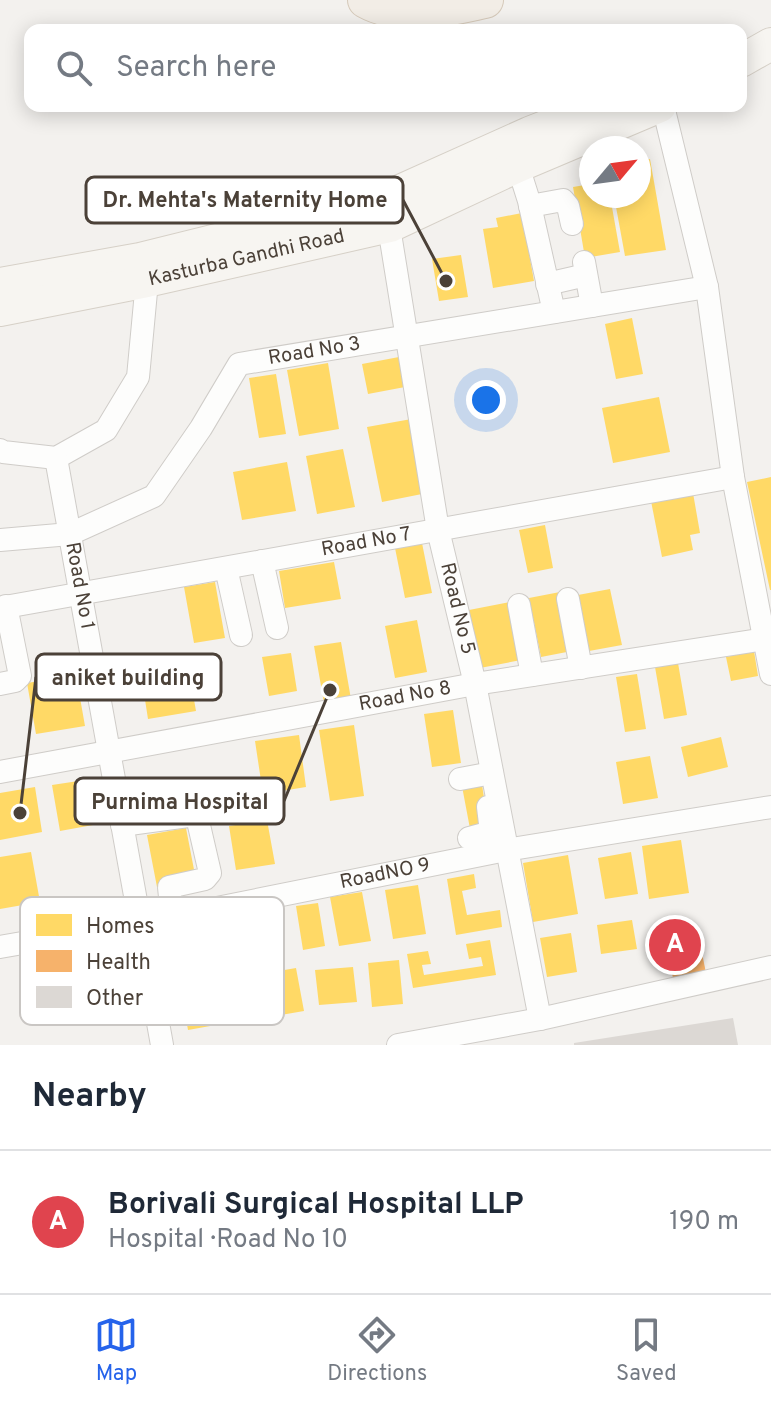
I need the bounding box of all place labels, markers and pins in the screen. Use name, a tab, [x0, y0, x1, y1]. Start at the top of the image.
callout: Dr. Mehta's Maternity Home	[86, 177, 403, 223]
callout: aniket building	[36, 654, 221, 700]
callout: Purnima Hospital	[75, 778, 284, 824]
pin: A	[649, 915, 701, 975]

